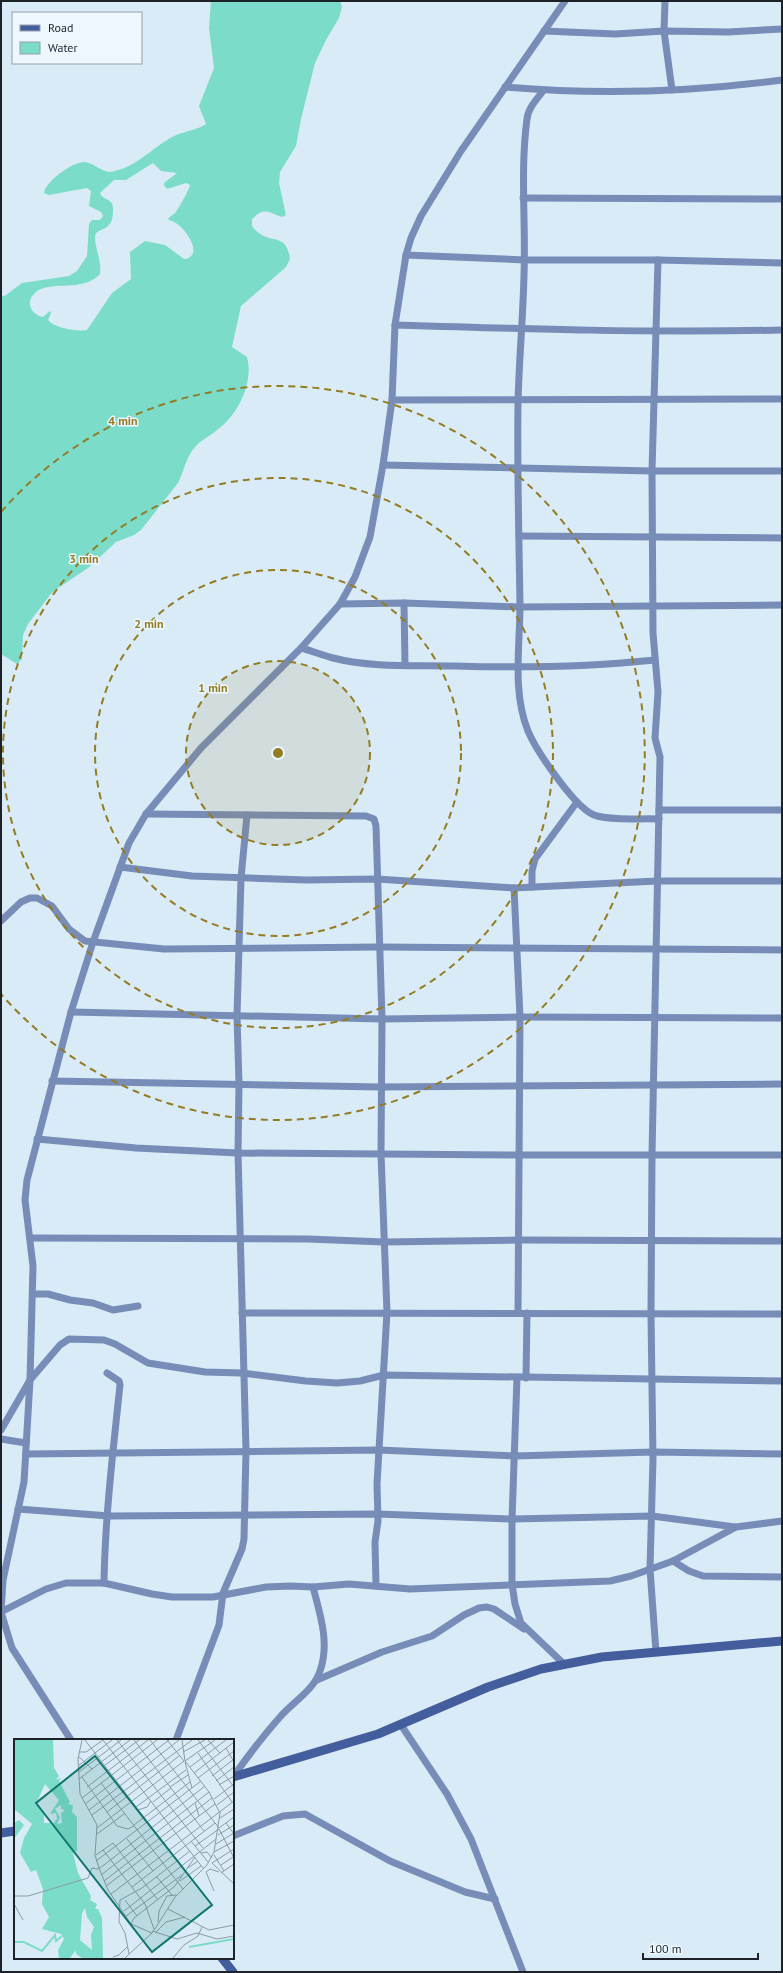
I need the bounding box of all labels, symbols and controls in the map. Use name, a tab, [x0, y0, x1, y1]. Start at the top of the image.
legend	[12, 12, 142, 64]
text: Road	[48, 20, 73, 35]
text: Water	[48, 40, 78, 55]
text: 4 min	[108, 413, 138, 428]
text: 3 min	[69, 551, 99, 566]
text: 2 min	[134, 616, 164, 631]
text: 1 min	[198, 680, 228, 695]
centre of rings	[271, 746, 285, 760]
inset map	[14, 1739, 234, 1959]
scale bar	[643, 1935, 758, 1961]
text: 100 m	[649, 1941, 682, 1956]

